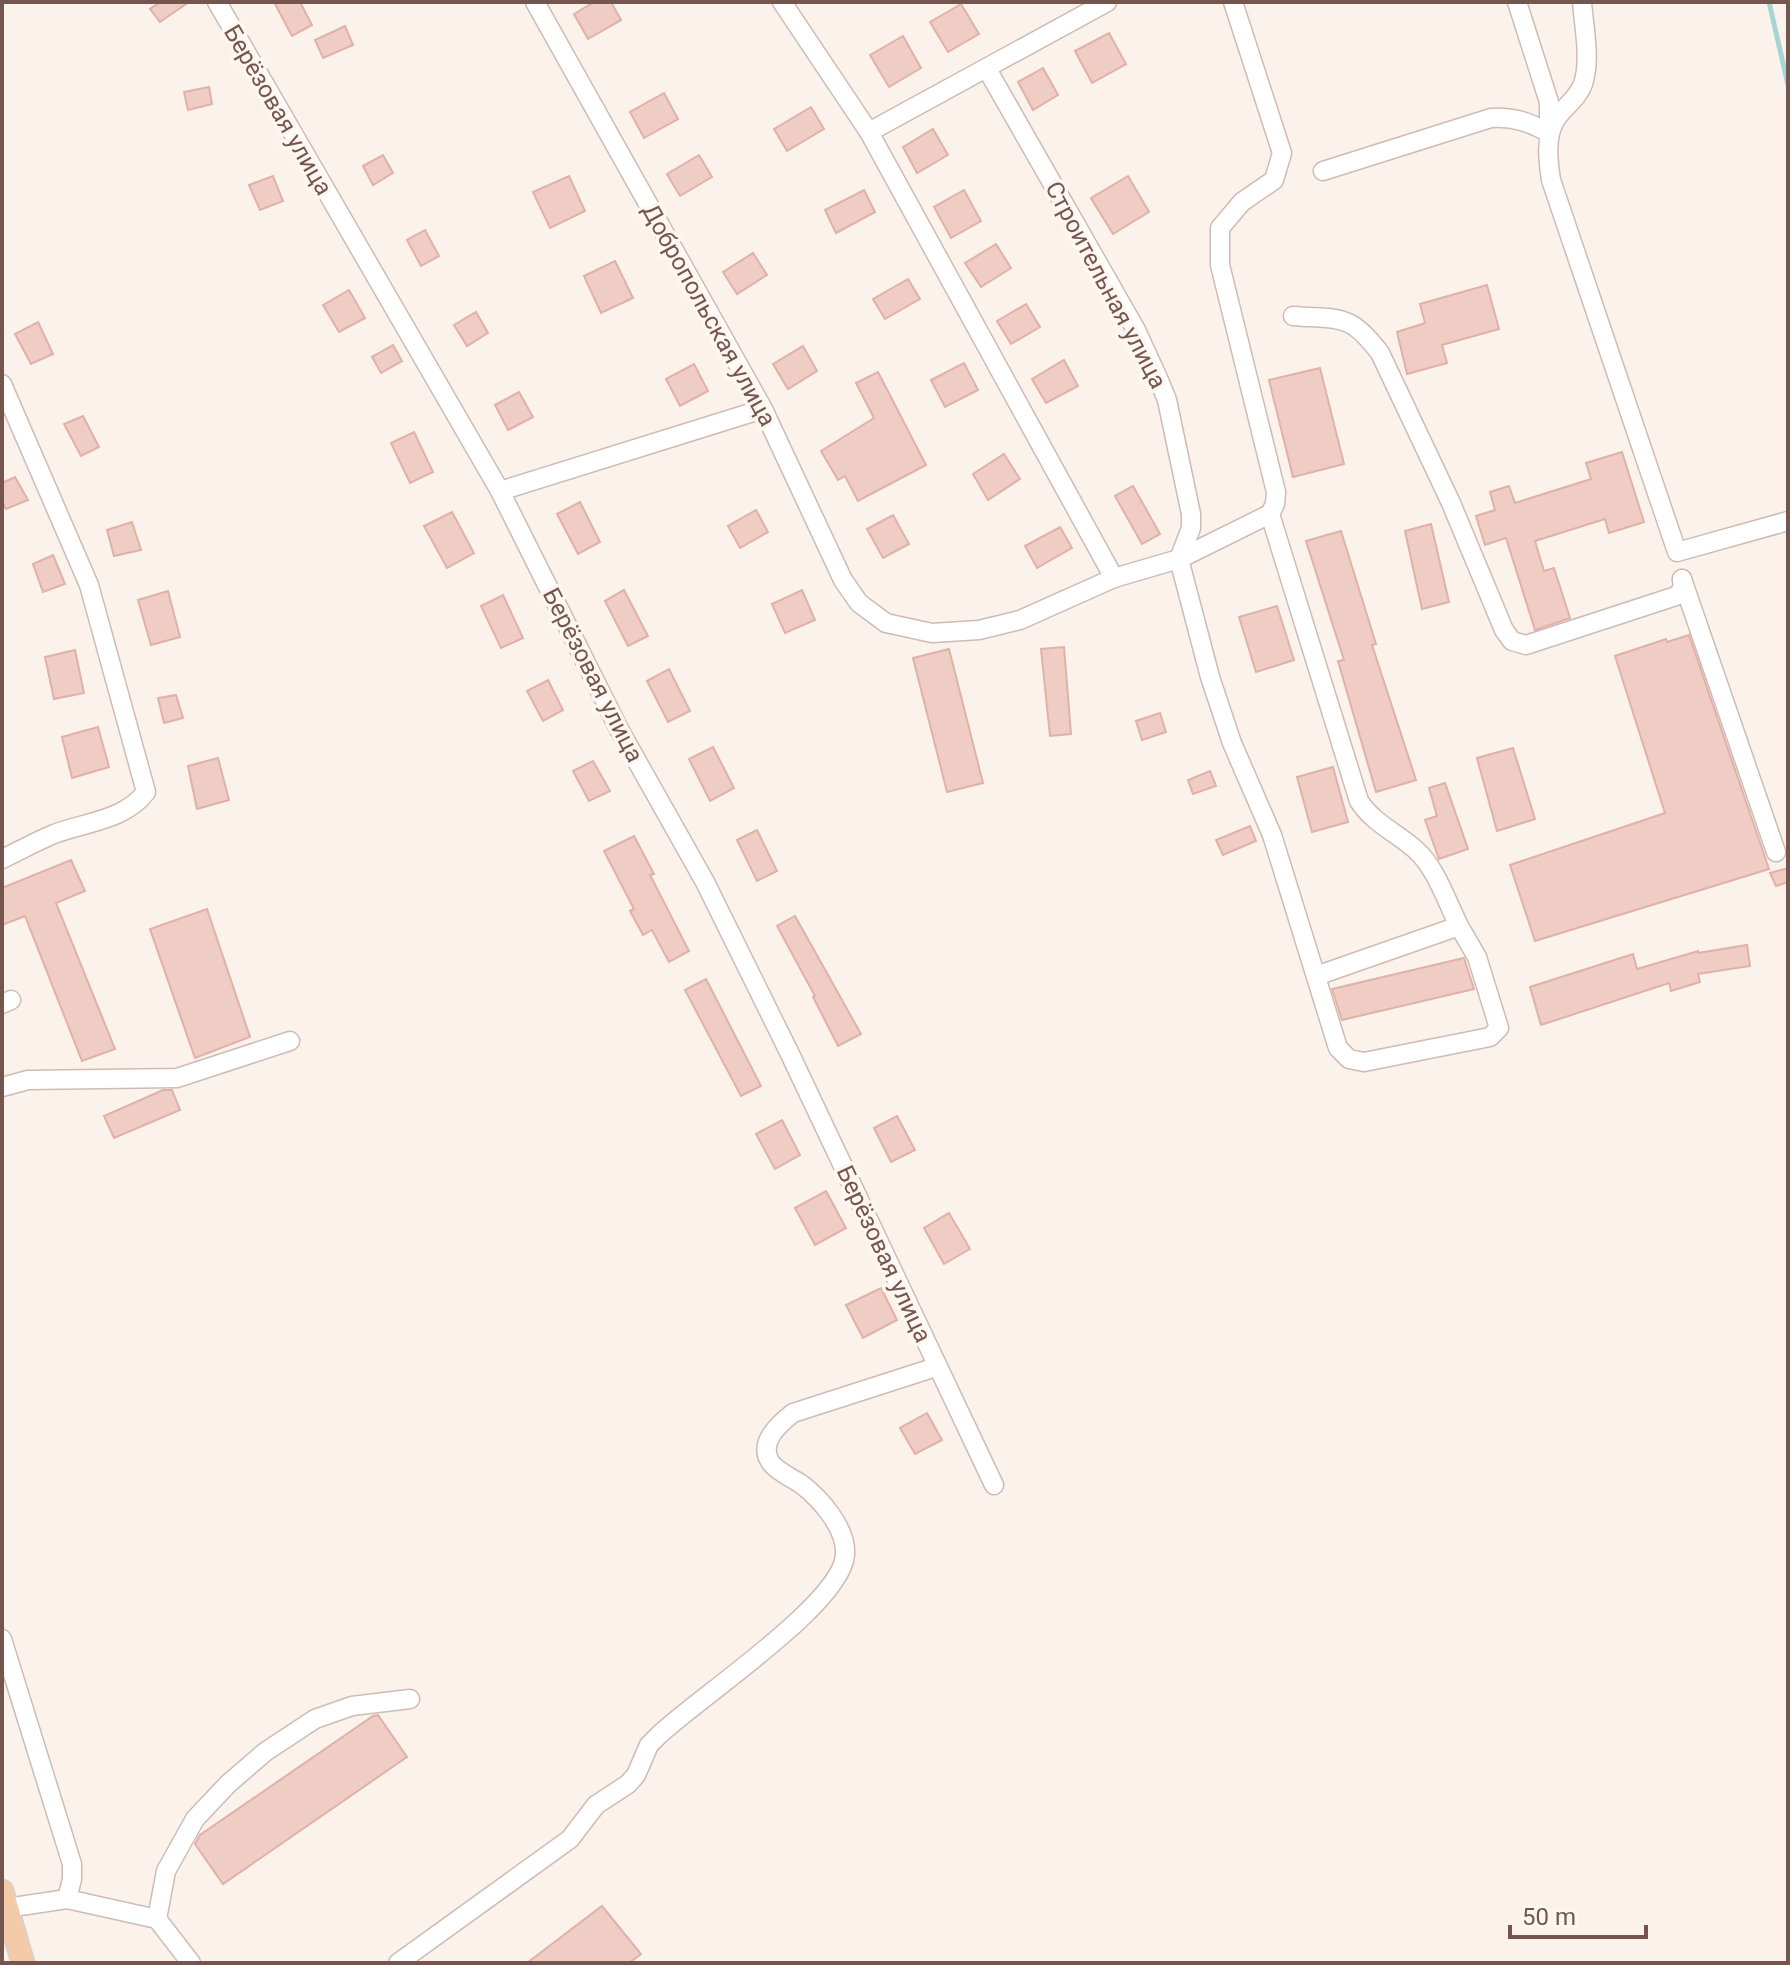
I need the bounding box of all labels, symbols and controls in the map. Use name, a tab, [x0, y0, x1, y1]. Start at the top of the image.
street label: Берёзовая улица	[218, 20, 338, 200]
street label: Строительная улица	[1040, 177, 1172, 393]
street label: Добропольская улица	[636, 199, 782, 431]
street label: Берёзовая улица	[537, 583, 649, 767]
street label: Берёзовая улица	[831, 1161, 937, 1347]
scale bar	[1510, 1889, 1646, 1939]
text: 50 m	[1522, 1903, 1576, 1931]

